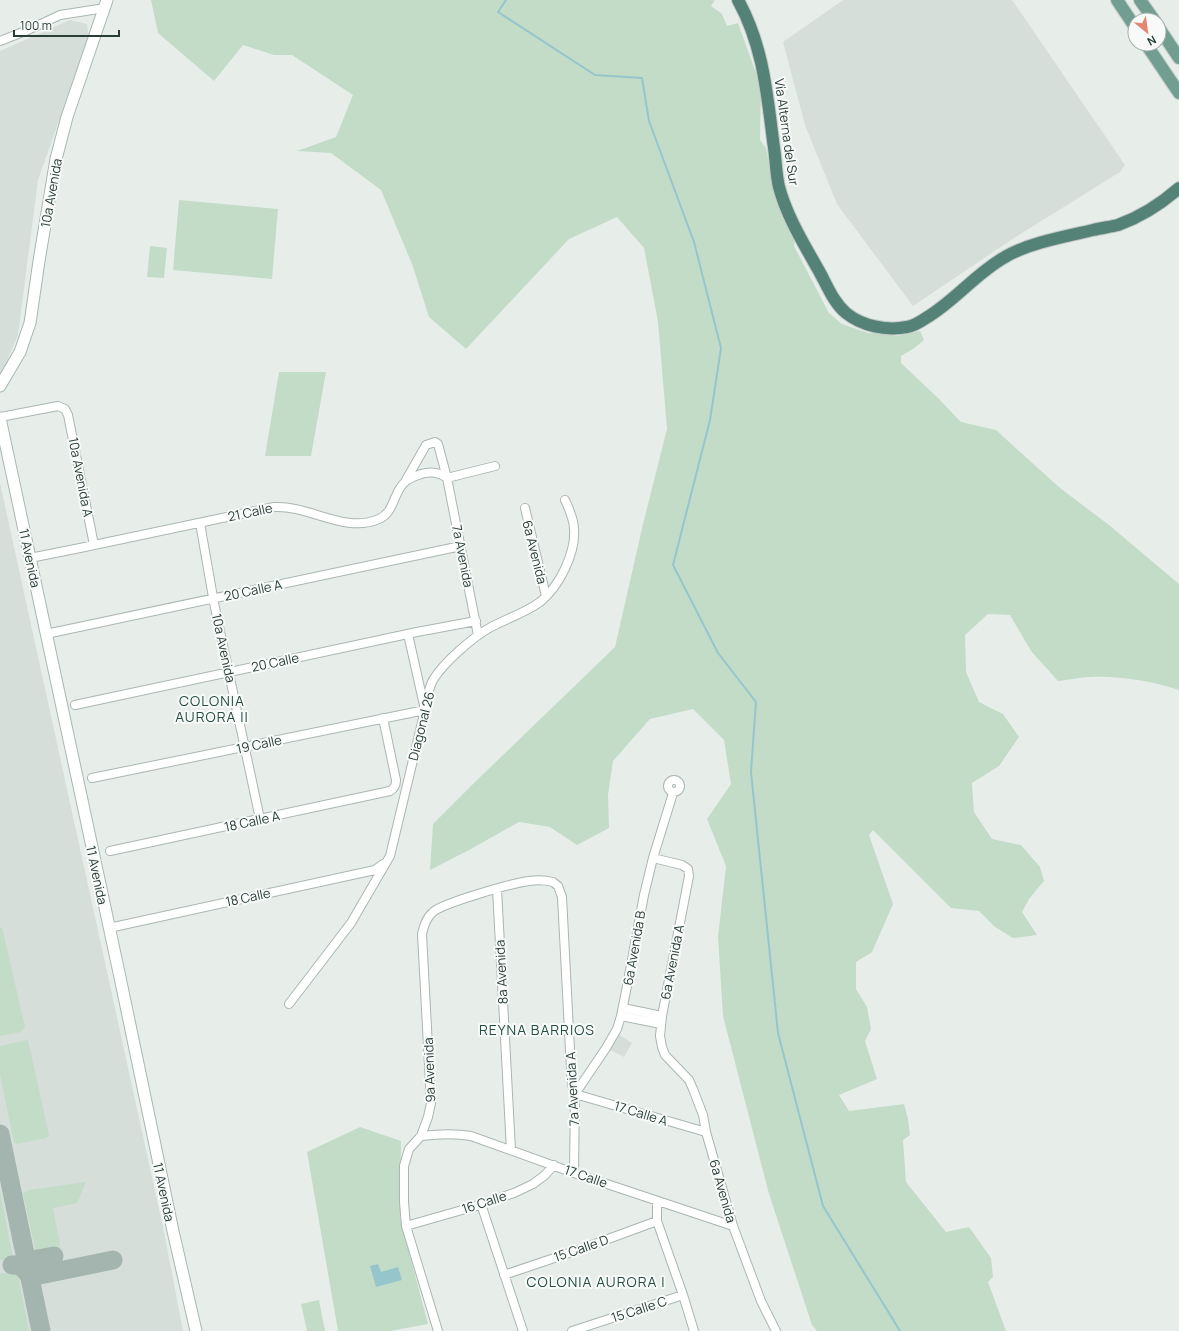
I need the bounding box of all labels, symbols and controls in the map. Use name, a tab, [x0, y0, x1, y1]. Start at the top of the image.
scale bar	[14, 12, 119, 38]
north arrow	[1127, 12, 1167, 52]
text: 100 m	[20, 17, 52, 34]
text: N	[1145, 33, 1159, 50]
street label: Vía Alterna del Sur	[771, 77, 803, 187]
street label: 10a Avenida	[36, 157, 66, 229]
street label: 10a Avenida A	[64, 436, 98, 518]
street label: 21 Calle	[226, 498, 274, 526]
street label: 6a Avenida	[518, 518, 552, 586]
street label: 7a Avenida	[448, 523, 478, 589]
street label: 11 Avenida	[15, 527, 45, 589]
street label: 20 Calle A	[222, 575, 284, 605]
street label: 10a Avenida	[208, 612, 240, 684]
street label: 20 Calle	[250, 648, 301, 676]
street label: Diagonal 26	[404, 690, 438, 762]
district label: COLONIA AURORA II	[175, 691, 249, 726]
street label: 19 Calle	[235, 730, 284, 758]
street label: 18 Calle A	[223, 806, 281, 836]
street label: 11 Avenida	[82, 844, 112, 906]
street label: 18 Calle	[224, 883, 272, 911]
street label: 6a Avenida B	[619, 909, 649, 987]
street label: 6a Avenida A	[656, 923, 688, 1001]
street label: 8a Avenida	[490, 939, 512, 1005]
district label: REYNA BARRIOS	[479, 1020, 595, 1039]
street label: 9a Avenida	[419, 1037, 439, 1103]
street label: 7a Avenida A	[561, 1051, 583, 1127]
street label: 17 Calle A	[612, 1096, 670, 1130]
street label: 6a Avenida	[705, 1157, 741, 1225]
street label: 17 Calle	[562, 1160, 610, 1192]
street label: 11 Avenida	[149, 1161, 179, 1223]
street label: 16 Calle	[459, 1186, 509, 1218]
street label: 15 Calle D	[551, 1230, 611, 1266]
district label: COLONIA AURORA I	[527, 1272, 665, 1291]
street label: 15 Calle C	[609, 1292, 669, 1326]

